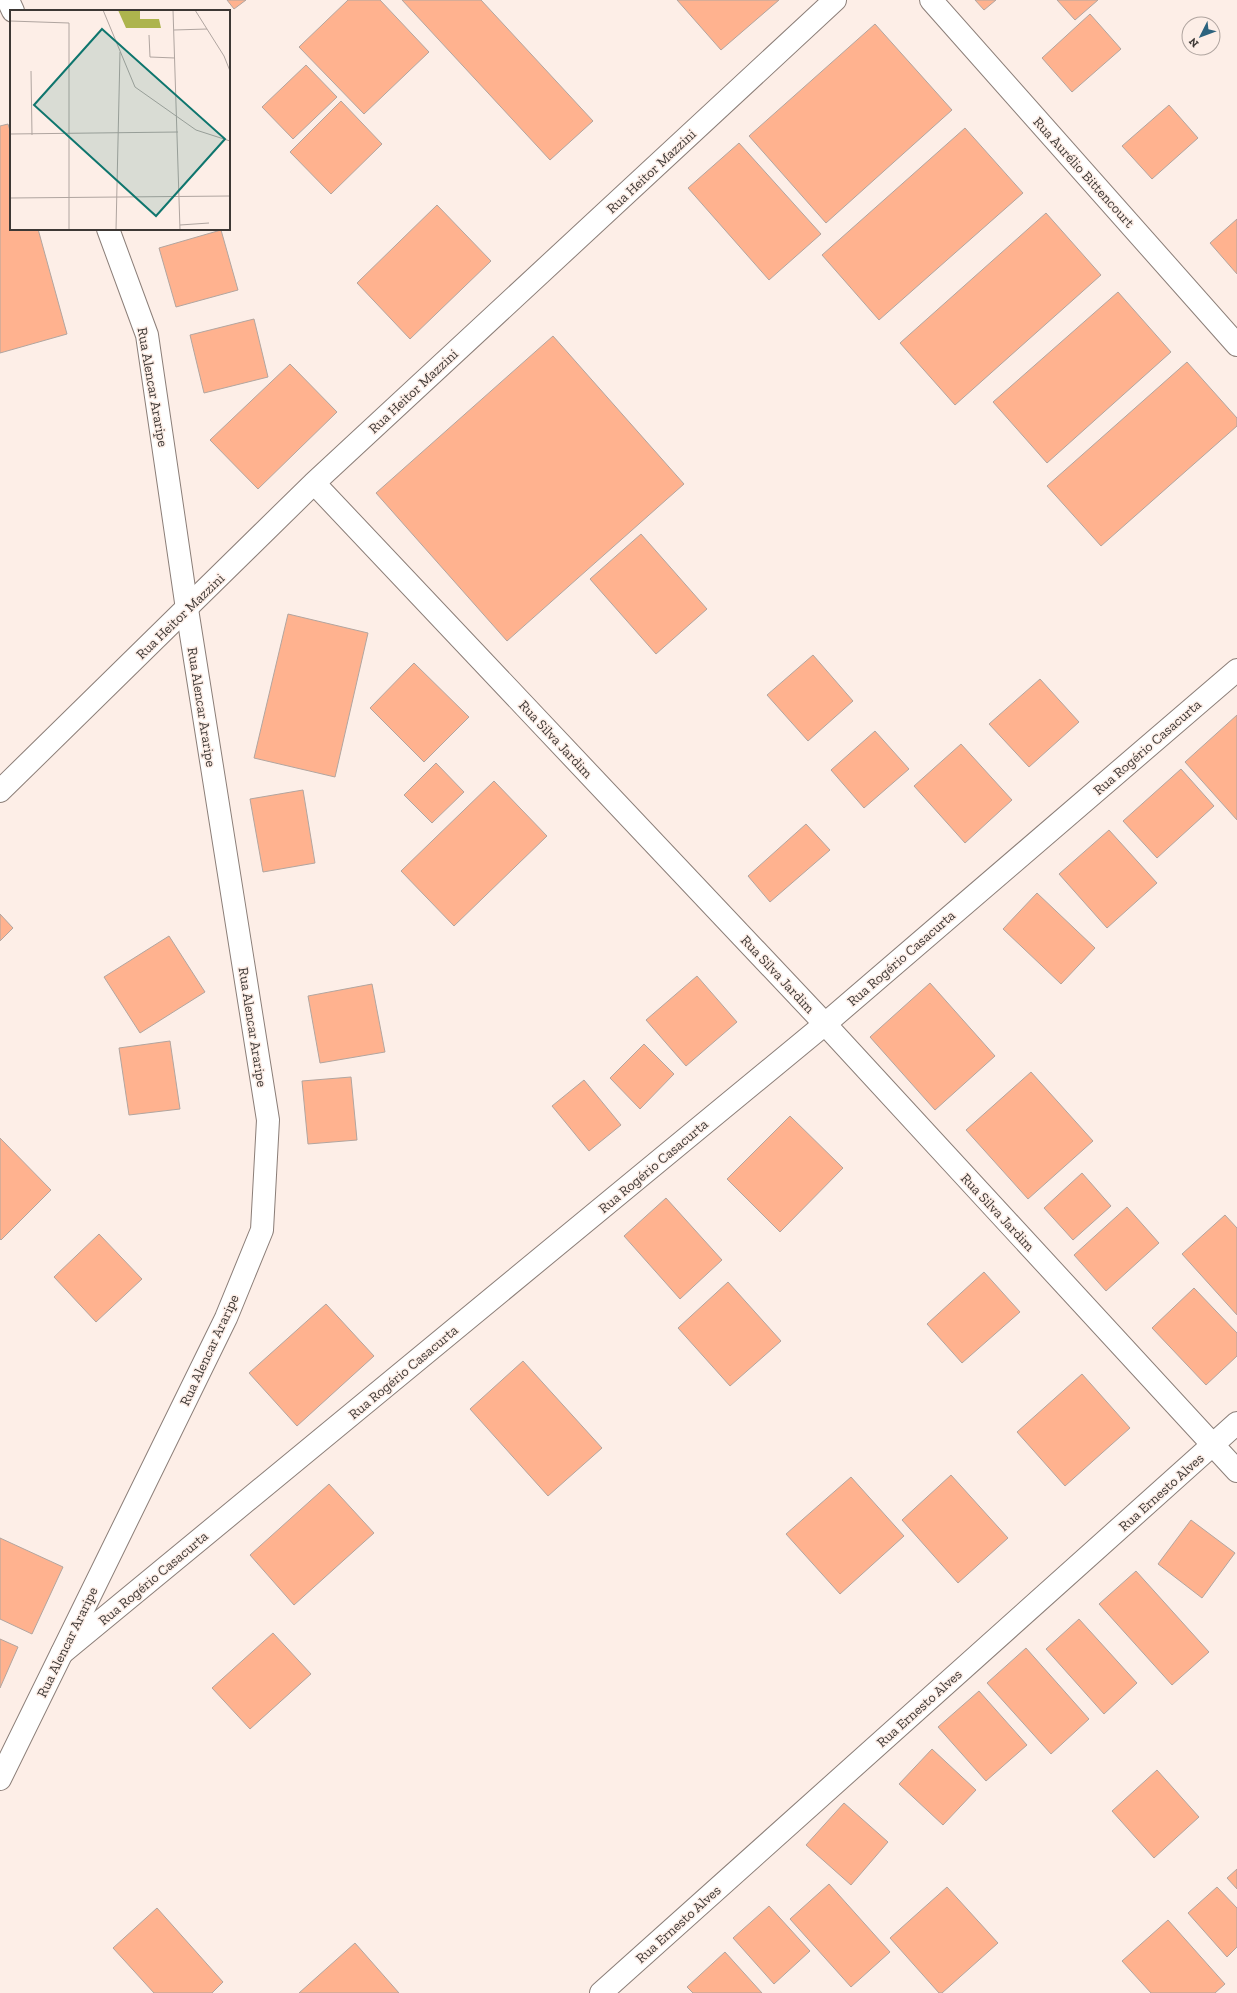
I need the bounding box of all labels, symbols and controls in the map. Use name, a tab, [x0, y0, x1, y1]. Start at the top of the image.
inset map	[10, 10, 230, 230]
north arrow	[1181, 16, 1221, 56]
text: N	[1186, 34, 1202, 50]
street label: Rua Aurélio Bittencourt	[1029, 113, 1138, 232]
street label: Rua Heitor Mazzini	[603, 125, 700, 217]
street label: Rua Alencar Araripe	[134, 326, 171, 448]
street label: Rua Heitor Mazzini	[365, 345, 462, 437]
street label: Rua Heitor Mazzini	[133, 570, 228, 663]
street label: Rua Alencar Araripe	[184, 646, 219, 768]
street label: Rua Rogério Casacurta	[1090, 696, 1205, 799]
street label: Rua Silva Jardim	[515, 697, 596, 782]
street label: Rua Rogério Casacurta	[844, 907, 959, 1010]
street label: Rua Silva Jardim	[737, 932, 818, 1017]
street label: Rua Alencar Araripe	[235, 966, 270, 1088]
street label: Rua Rogério Casacurta	[595, 1116, 712, 1217]
street label: Rua Silva Jardim	[957, 1170, 1038, 1255]
street label: Rua Alencar Araripe	[176, 1291, 243, 1409]
street label: Rua Rogério Casacurta	[345, 1322, 462, 1423]
street label: Rua Ernesto Alves	[1115, 1450, 1207, 1535]
street label: Rua Rogério Casacurta	[95, 1528, 212, 1629]
street label: Rua Alencar Araripe	[33, 1584, 102, 1700]
street label: Rua Ernesto Alves	[873, 1666, 965, 1751]
street label: Rua Ernesto Alves	[632, 1882, 724, 1967]

